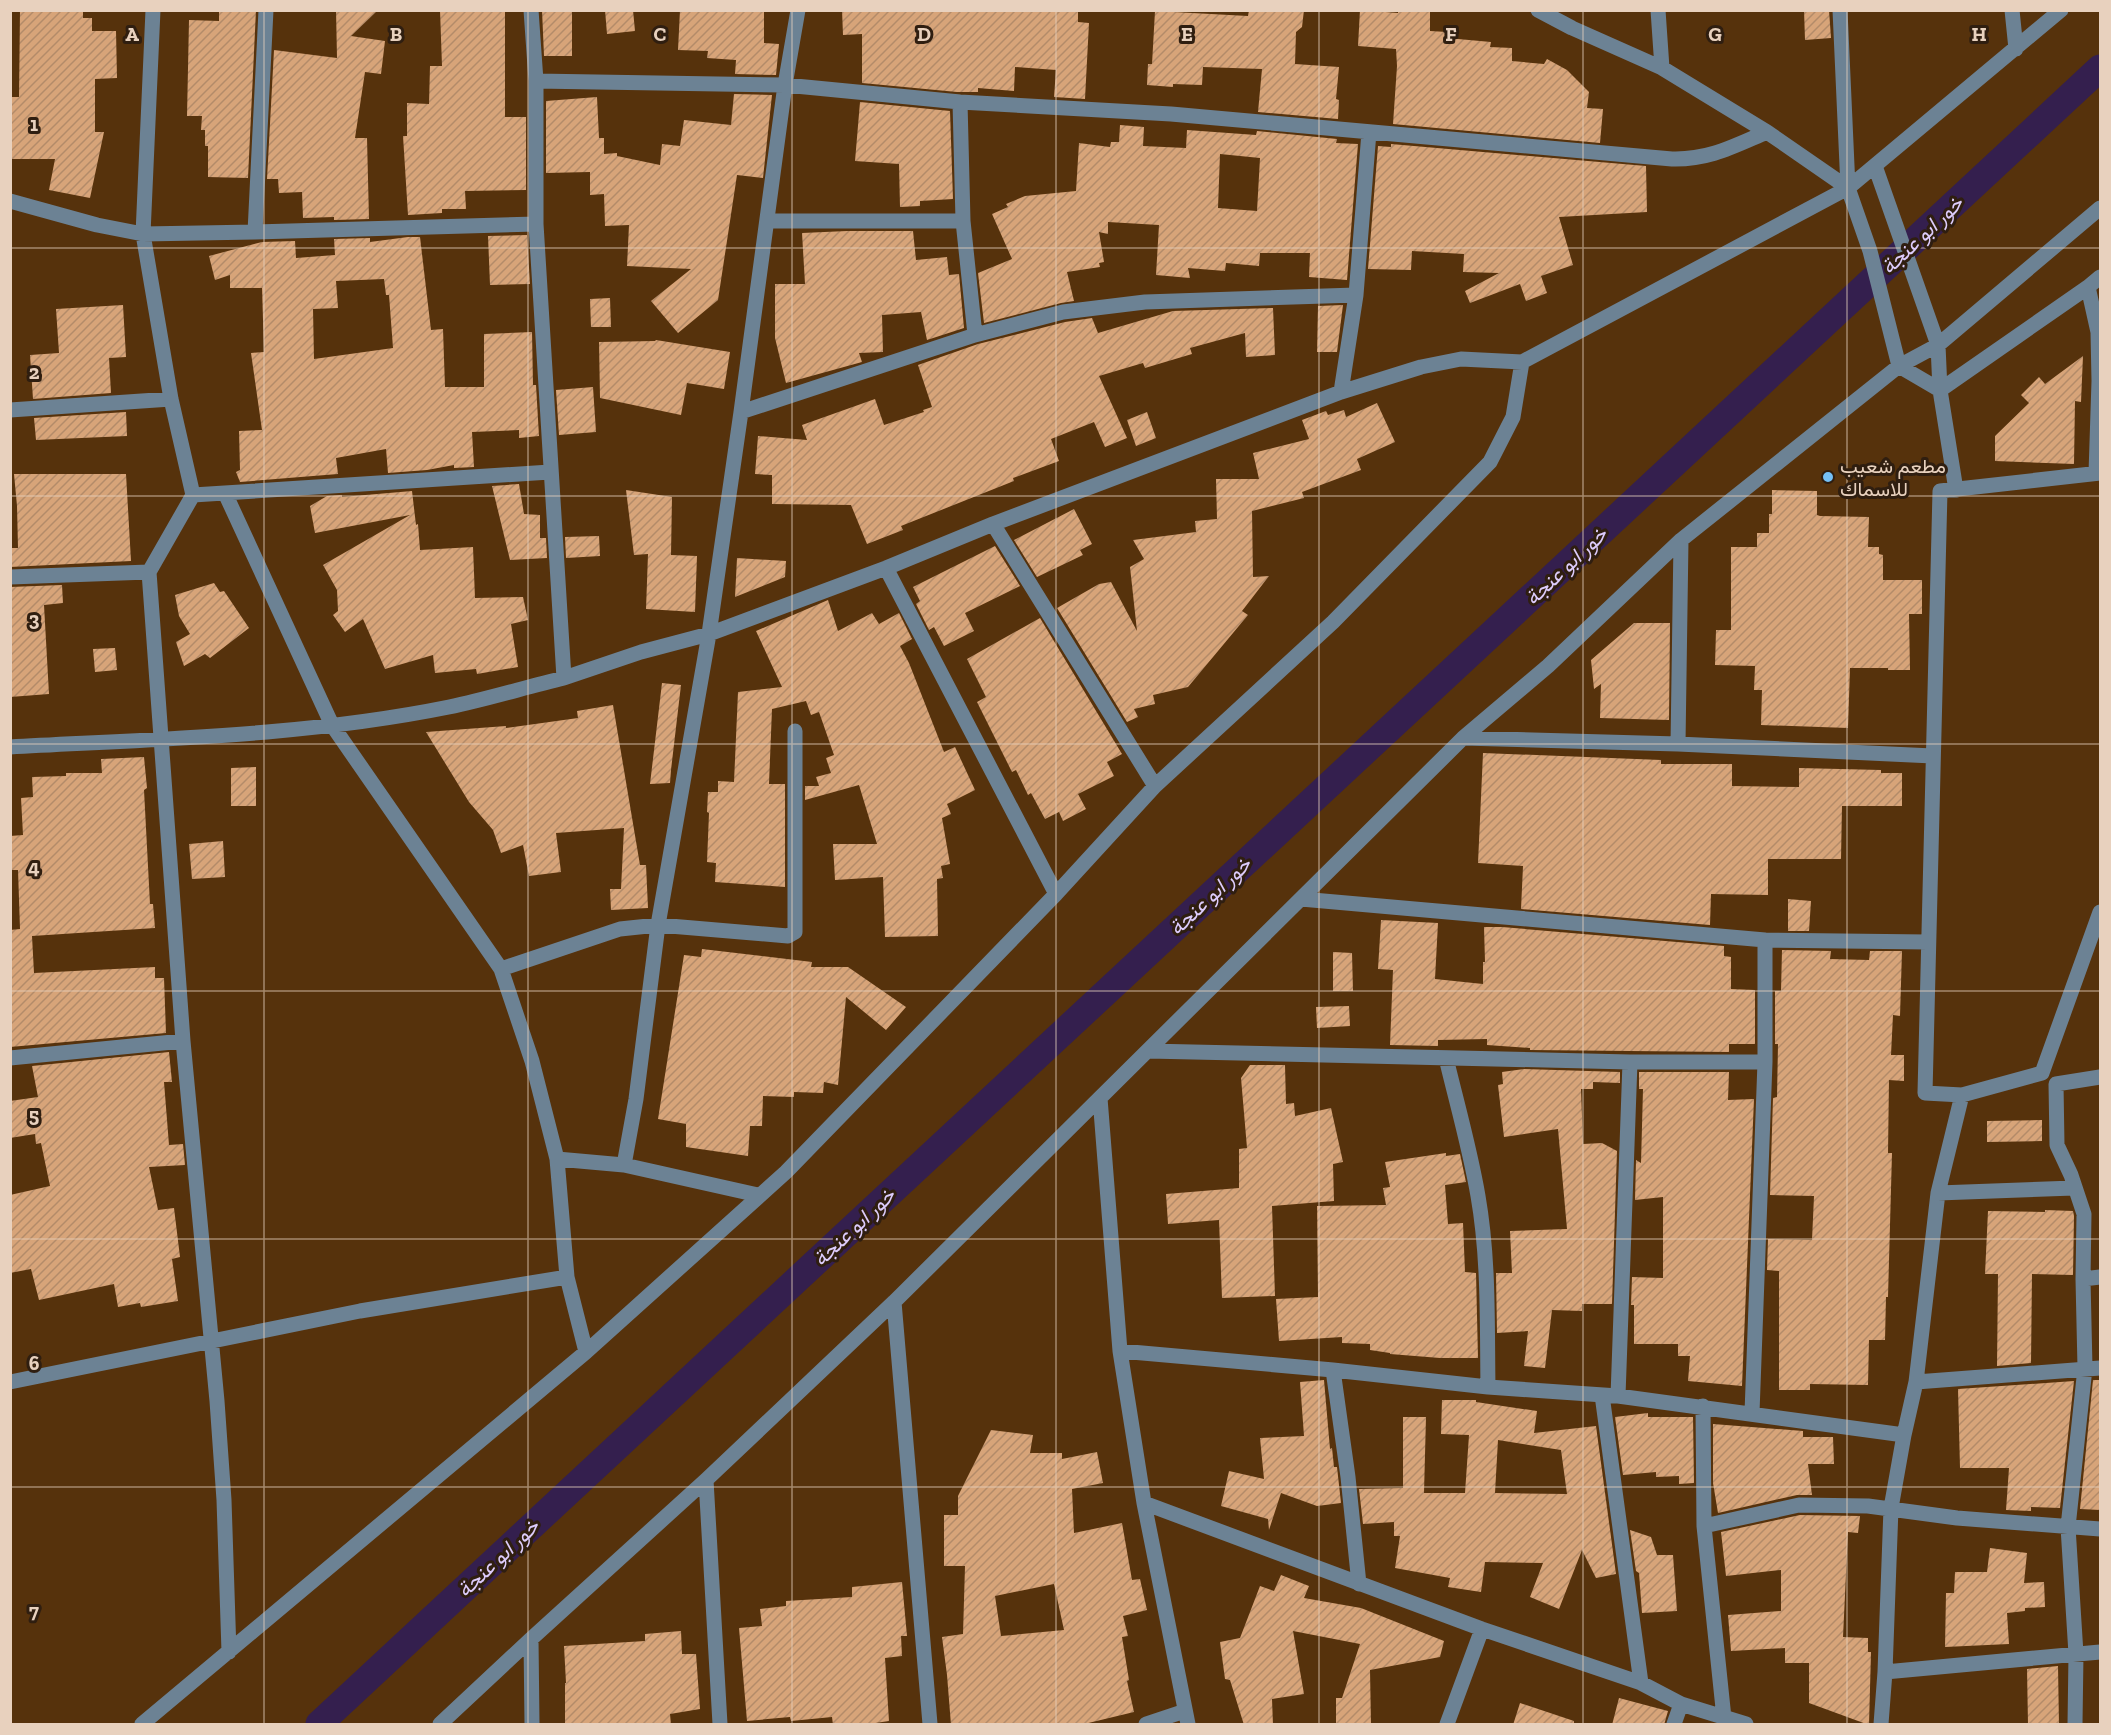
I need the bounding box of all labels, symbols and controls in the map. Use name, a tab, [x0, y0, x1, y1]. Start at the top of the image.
text: A	[125, 22, 139, 46]
text: B	[390, 22, 402, 46]
text: C	[654, 22, 667, 46]
text: D	[917, 22, 931, 46]
text: E	[1181, 22, 1193, 46]
text: F	[1445, 22, 1457, 46]
text: G	[1708, 22, 1722, 46]
text: H	[1971, 22, 1987, 46]
text: 1	[30, 112, 38, 136]
water label: خور ابو عنجة	[1875, 190, 1969, 280]
text: 2	[29, 360, 40, 384]
place label: مطعم شعيب للاسماك	[1840, 454, 1946, 501]
marker: مطعم شعيب للاسماك	[1821, 470, 1835, 484]
water label: خور ابو عنجة	[1519, 521, 1613, 611]
text: 3	[29, 607, 40, 631]
water label: خور ابو عنجة	[1163, 851, 1257, 941]
text: 4	[28, 855, 40, 879]
text: 5	[29, 1103, 39, 1127]
water label: خور ابو عنجة	[807, 1182, 901, 1272]
text: 6	[29, 1351, 40, 1375]
water label: خور ابو عنجة	[451, 1513, 545, 1603]
text: 7	[29, 1599, 39, 1623]

